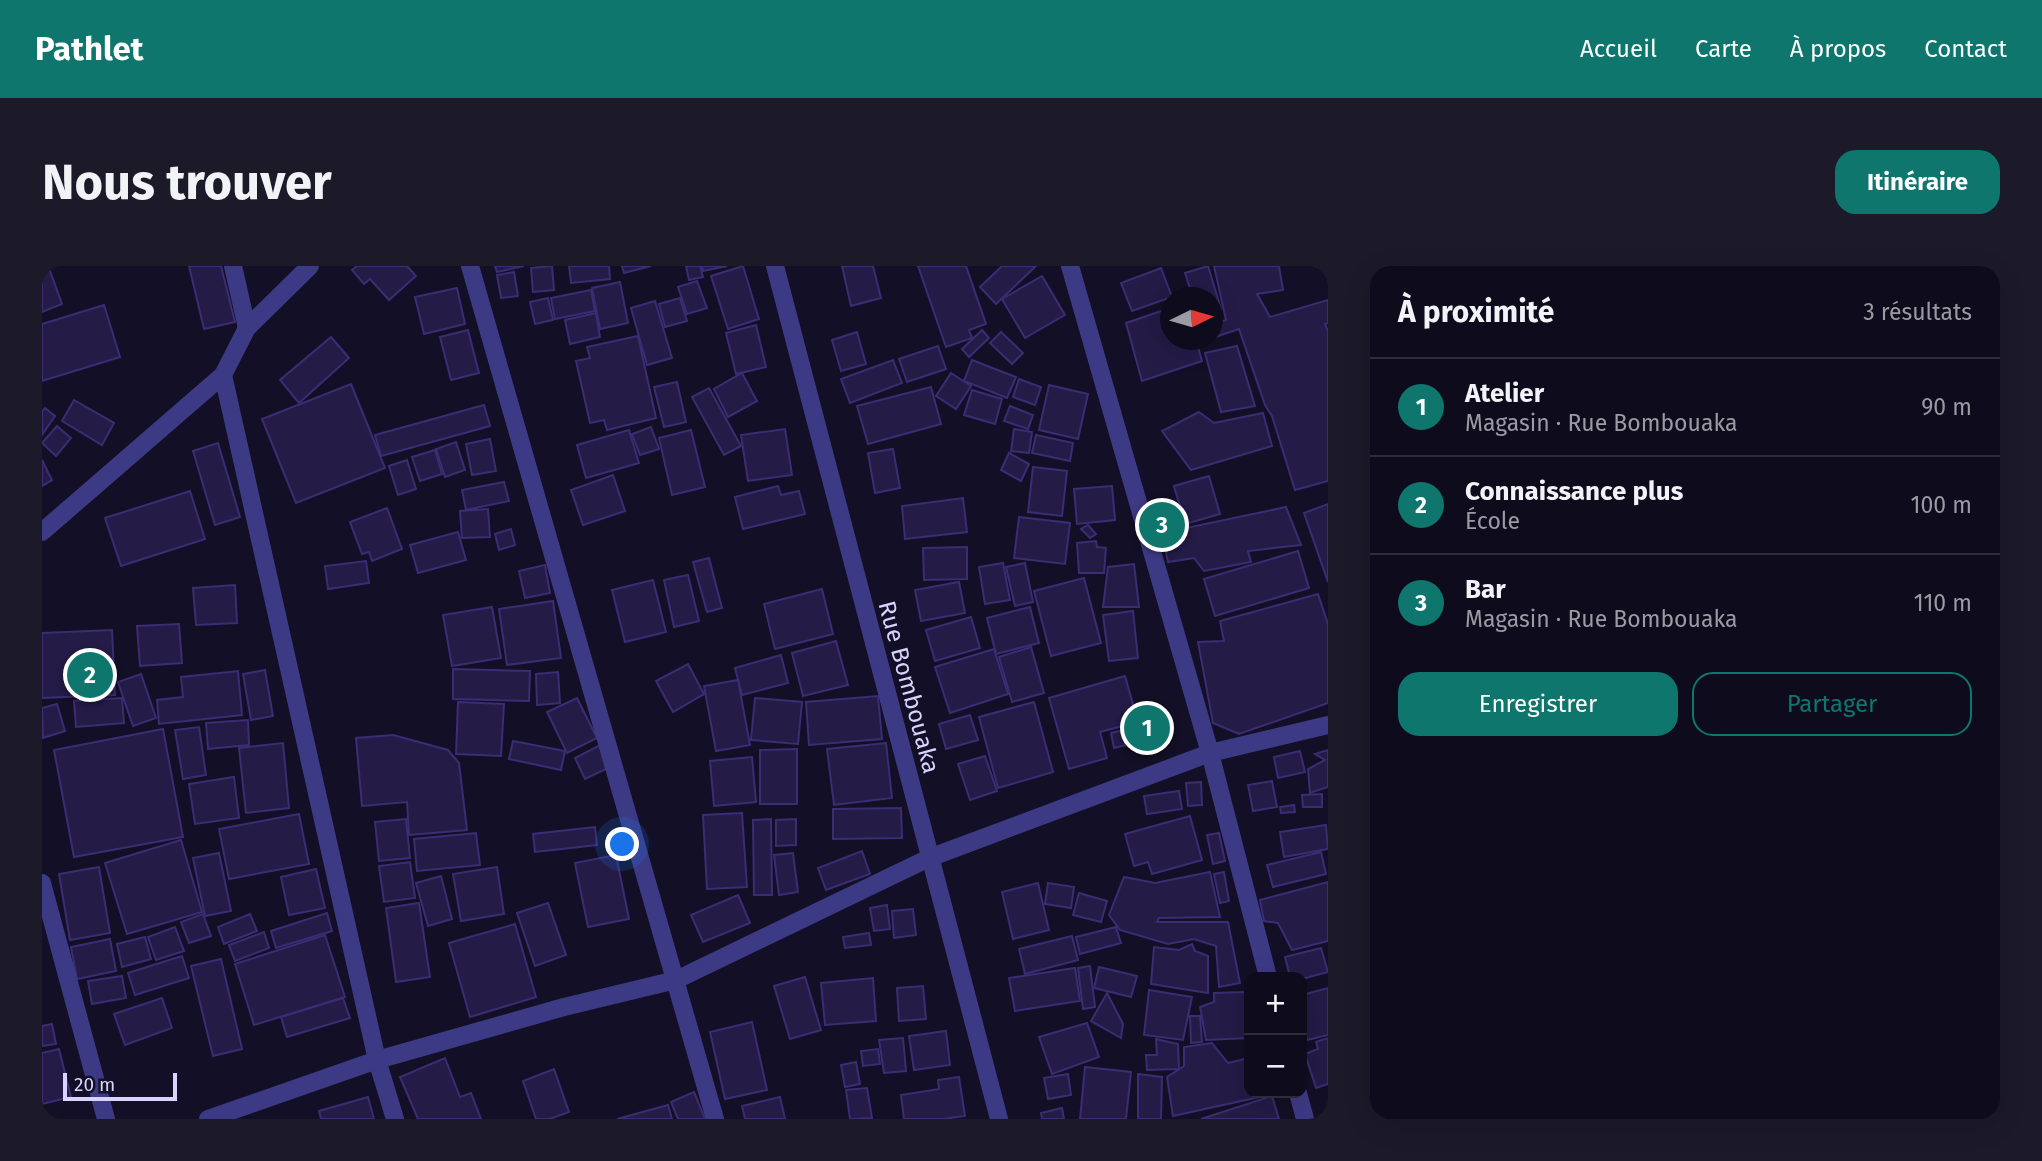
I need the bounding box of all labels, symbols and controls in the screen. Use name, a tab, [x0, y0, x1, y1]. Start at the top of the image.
text: Pathlet	[35, 29, 144, 69]
text: Accueil	[1580, 35, 1657, 63]
text: Carte	[1695, 35, 1752, 63]
text: À propos	[1790, 35, 1886, 63]
text: Contact	[1924, 35, 2007, 63]
button: Itinéraire	[1835, 150, 2000, 214]
text: Nous trouver	[42, 153, 332, 212]
north arrow	[1160, 287, 1223, 350]
text: À proximité	[1398, 294, 1554, 330]
text: 3 résultats	[1863, 298, 1972, 326]
text: Atelier	[1465, 378, 1544, 409]
text: 1	[1416, 393, 1426, 421]
text: 90 m	[1921, 393, 1972, 421]
text: Magasin · Rue Bombouaka	[1465, 409, 1737, 437]
text: Connaissance plus	[1465, 476, 1683, 507]
text: 2	[1415, 491, 1427, 519]
text: 100 m	[1911, 491, 1972, 519]
pin: 3	[1139, 499, 1185, 551]
text: École	[1465, 507, 1520, 535]
text: Bar	[1465, 574, 1506, 605]
text: 3	[1415, 589, 1427, 617]
text: 110 m	[1914, 589, 1972, 617]
street label: Rue Bombouaka	[873, 598, 945, 776]
text: Magasin · Rue Bombouaka	[1465, 605, 1737, 633]
pin: 2	[67, 649, 113, 701]
button: Enregistrer	[1398, 672, 1678, 736]
button: Partager	[1692, 672, 1972, 736]
pin: 1	[1124, 702, 1170, 754]
your location	[605, 827, 639, 861]
map controls	[1244, 972, 1307, 1098]
button: +	[1244, 972, 1307, 1035]
button: −	[1244, 1035, 1307, 1098]
scale bar	[63, 1070, 177, 1102]
text: 20 m	[74, 1073, 115, 1096]

